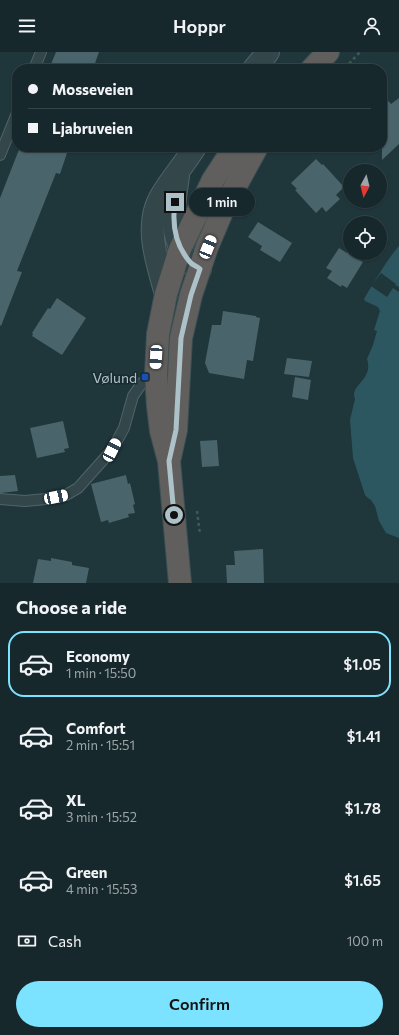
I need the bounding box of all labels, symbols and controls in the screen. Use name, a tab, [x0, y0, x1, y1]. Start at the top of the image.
icon: menu	[16, 15, 38, 37]
text: Hoppr	[173, 15, 226, 37]
icon: person	[361, 15, 383, 37]
text: Mosseveien	[52, 80, 133, 98]
text: Ljabruveien	[52, 119, 133, 137]
north arrow	[343, 164, 387, 208]
map controls	[343, 164, 387, 260]
callout: 1 min	[189, 188, 255, 216]
route end	[166, 193, 184, 211]
text: 1 min	[207, 194, 237, 210]
button: locate	[343, 216, 387, 260]
car	[198, 234, 218, 260]
car	[149, 345, 163, 369]
place label: Vølund	[93, 369, 137, 386]
marker: Vølund	[140, 372, 150, 382]
car	[101, 437, 123, 463]
car	[43, 489, 69, 505]
route start	[165, 506, 183, 524]
text: Choose a ride	[16, 596, 127, 618]
icon: car	[18, 646, 54, 682]
text: Economy	[66, 647, 130, 665]
text: $1.05	[344, 655, 381, 673]
text: 1 min · 15:50	[66, 665, 136, 681]
icon: car	[18, 718, 54, 754]
text: Comfort	[66, 719, 126, 737]
text: $1.41	[347, 727, 381, 745]
text: 2 min · 15:51	[66, 737, 135, 753]
icon: car	[18, 790, 54, 826]
text: XL	[66, 791, 85, 809]
text: $1.78	[345, 799, 381, 817]
text: 3 min · 15:52	[66, 809, 137, 825]
icon: car	[18, 862, 54, 898]
text: Green	[66, 863, 107, 881]
text: $1.65	[344, 871, 381, 889]
text: 4 min · 15:53	[66, 881, 137, 897]
icon: cash	[16, 930, 38, 952]
text: Cash	[48, 932, 82, 950]
text: 100 m	[347, 933, 383, 949]
button: Confirm	[16, 981, 383, 1027]

